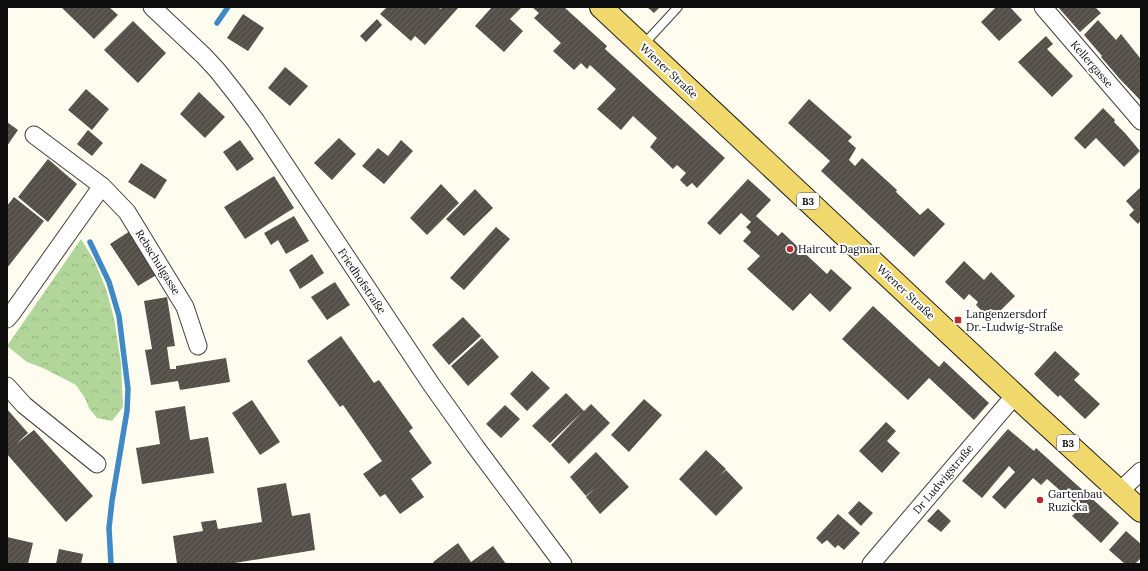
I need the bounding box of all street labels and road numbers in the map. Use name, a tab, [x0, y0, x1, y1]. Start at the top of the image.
street label: Kellergasse	[1068, 38, 1116, 90]
street label: Wiener Straße	[637, 41, 701, 102]
road number: B3	[797, 193, 819, 209]
street label: Rebschulgasse	[132, 227, 184, 297]
street label: Friedhofstraße	[335, 246, 389, 316]
street label: Wiener Straße	[874, 262, 938, 323]
road number: B3	[1057, 435, 1079, 451]
street label: Dr Ludwigstraße	[910, 441, 976, 517]

